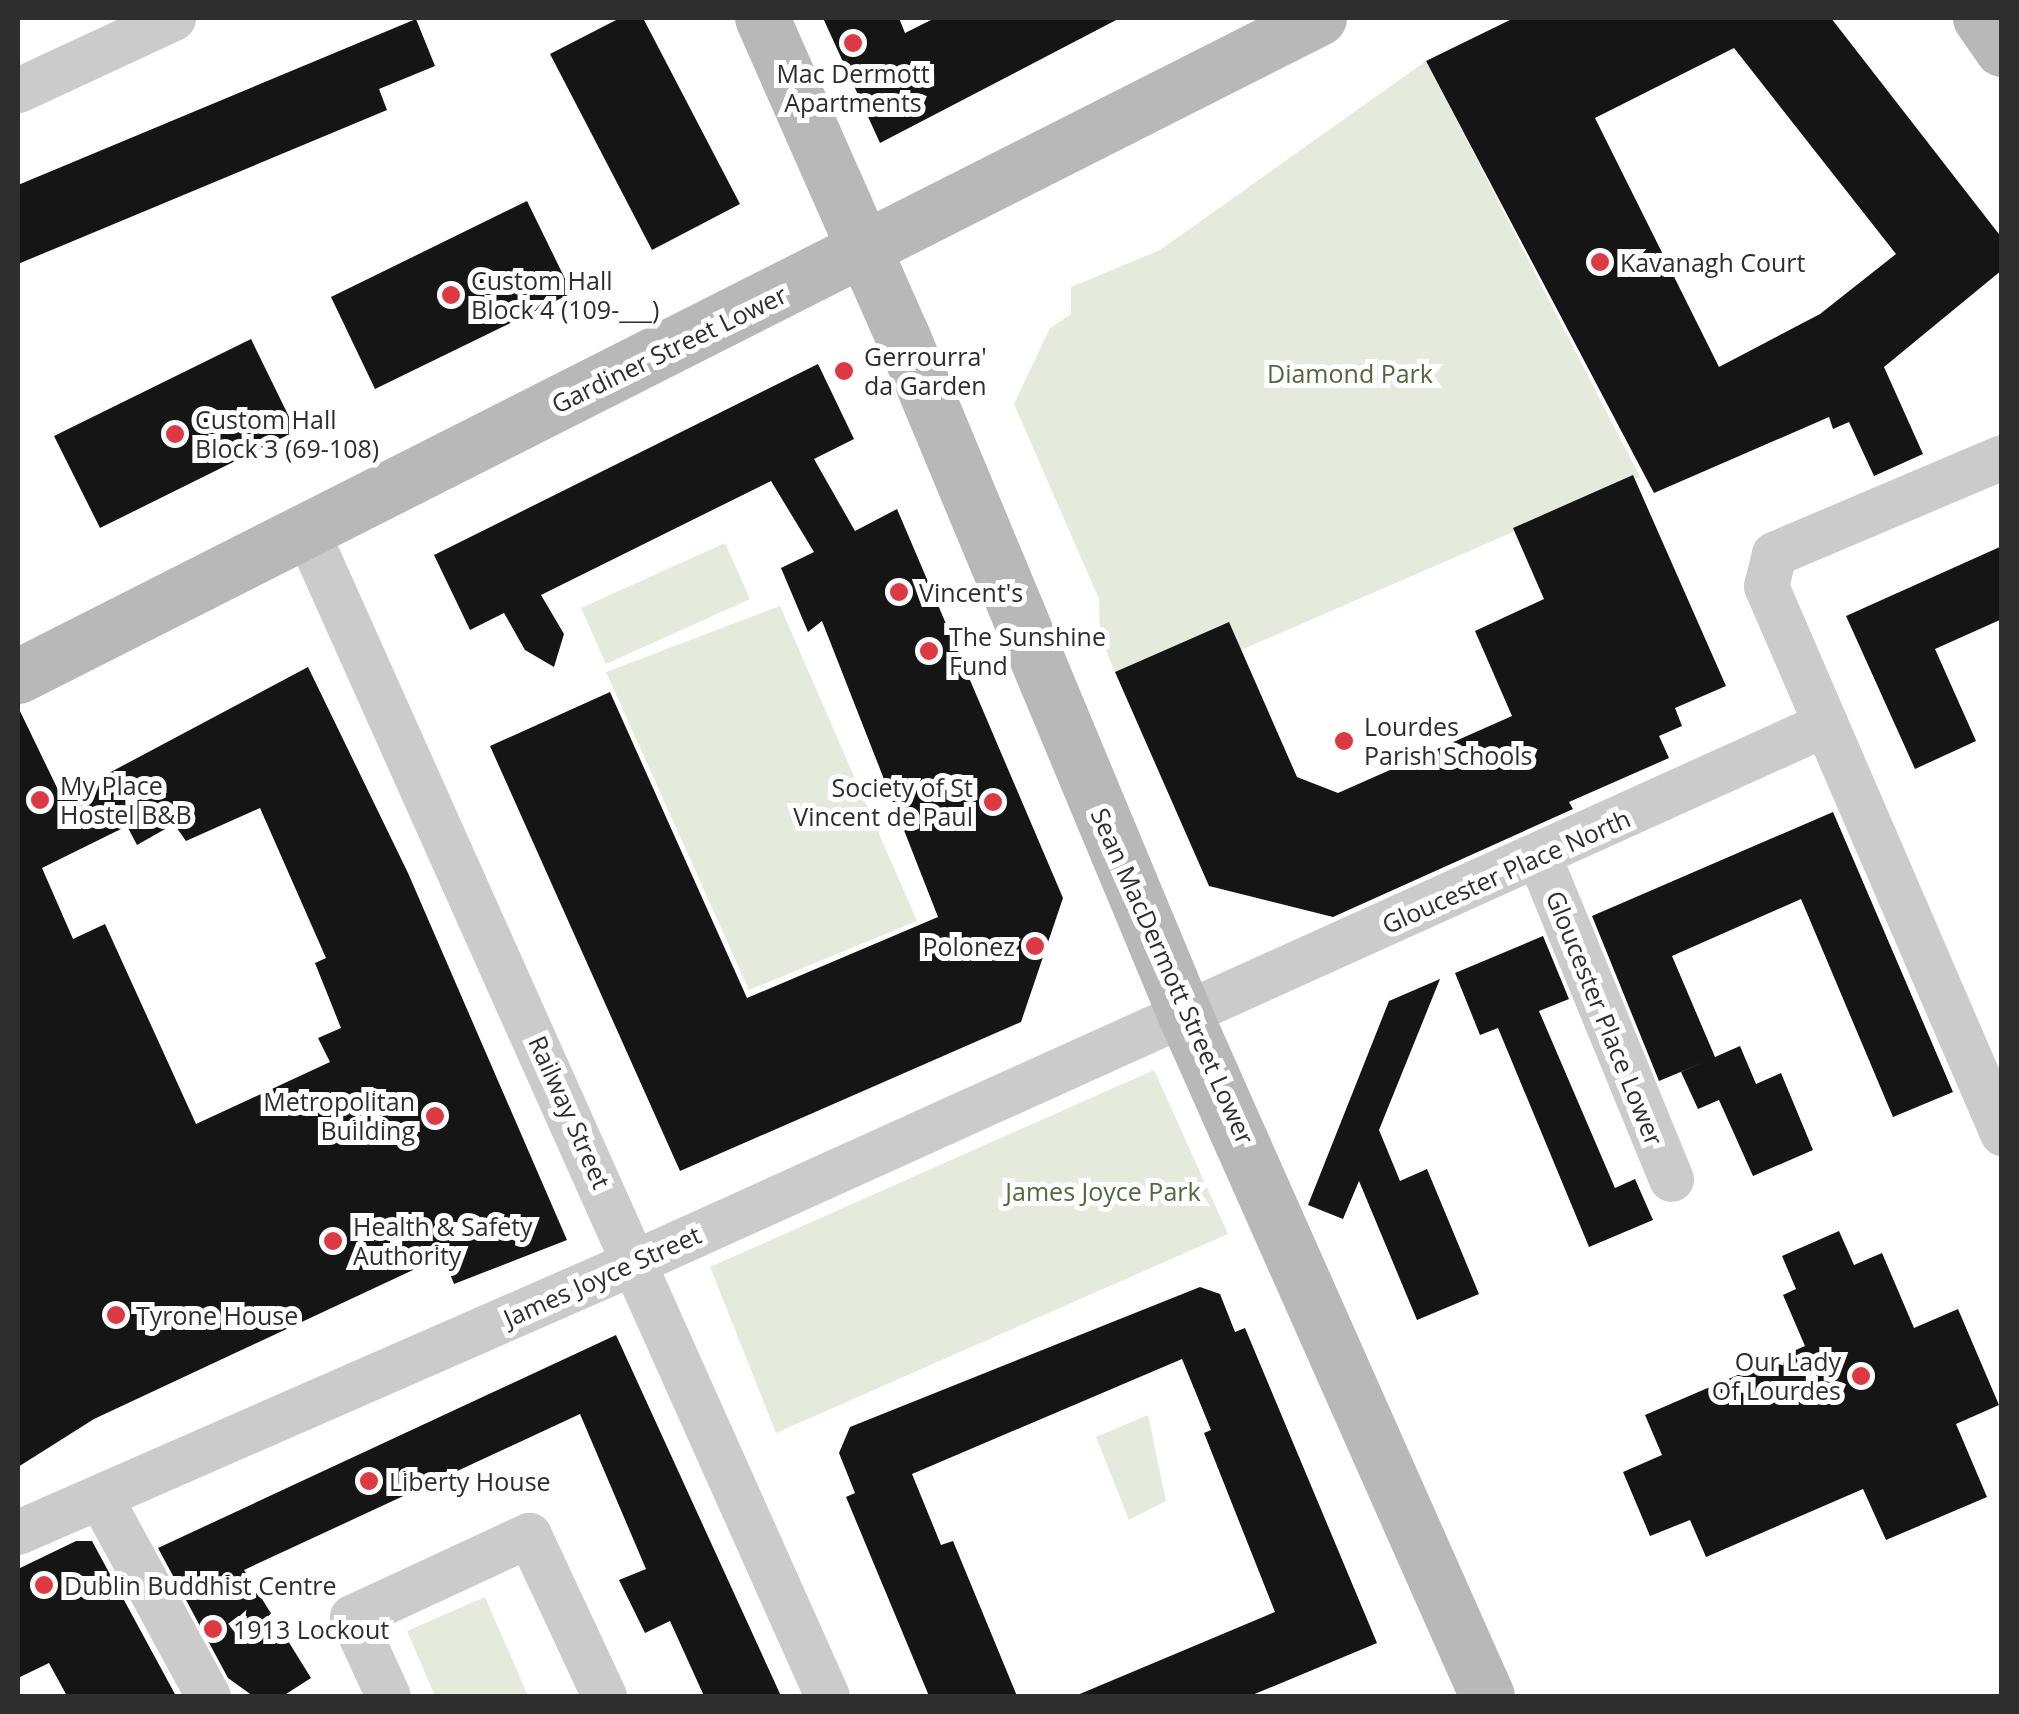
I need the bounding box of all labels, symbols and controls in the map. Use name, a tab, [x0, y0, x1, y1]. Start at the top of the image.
marker: Mac Dermott Apartments	[842, 32, 864, 54]
place label: Mac Dermott Apartments	[776, 59, 930, 118]
place label: Kavanagh Court	[1620, 247, 1805, 277]
marker: Kavanagh Court	[1589, 251, 1611, 273]
place label: Custom Hall Block 4 (109-___)	[471, 266, 659, 325]
street label: Gardiner Street Lower	[546, 279, 792, 419]
marker: Custom Hall Block 4 (109-___)	[440, 284, 462, 306]
place label: Gerrourra' da Garden	[864, 342, 987, 401]
park label: Diamond Park	[1267, 358, 1433, 388]
marker: Gerrourra' da Garden	[833, 360, 855, 382]
place label: Custom Hall Block 3 (69-108)	[195, 405, 379, 464]
marker: Custom Hall Block 3 (69-108)	[164, 423, 186, 445]
place label: Vincent's	[919, 577, 1023, 607]
marker: Vincent's	[888, 581, 910, 603]
place label: The Sunshine Fund	[949, 622, 1106, 681]
marker: The Sunshine Fund	[918, 640, 940, 662]
place label: Lourdes Parish Schools	[1364, 712, 1533, 771]
marker: Lourdes Parish Schools	[1333, 730, 1355, 752]
place label: My Place Hostel B&B	[60, 771, 192, 830]
place label: Society of St Vincent de Paul	[793, 773, 973, 832]
marker: My Place Hostel B&B	[29, 789, 51, 811]
marker: Society of St Vincent de Paul	[982, 791, 1004, 813]
street label: Sean MacDermott Street Lower	[1085, 803, 1261, 1149]
street label: Gloucester Place North	[1377, 803, 1635, 939]
street label: Gloucester Place Lower	[1540, 886, 1670, 1150]
place label: Polonez	[922, 931, 1015, 961]
marker: Polonez	[1024, 935, 1046, 957]
street label: Railway Street	[523, 1031, 617, 1193]
place label: Metropolitan Building	[263, 1087, 415, 1146]
marker: Metropolitan Building	[424, 1105, 446, 1127]
park label: James Joyce Park	[1005, 1176, 1201, 1206]
place label: Health & Safety Authority	[353, 1212, 533, 1271]
street label: James Joyce Street	[499, 1219, 705, 1333]
marker: Health & Safety Authority	[322, 1230, 344, 1252]
place label: Tyrone House	[136, 1300, 298, 1330]
marker: Tyrone House	[105, 1304, 127, 1326]
place label: Our Lady Of Lourdes	[1712, 1347, 1841, 1406]
marker: Our Lady Of Lourdes	[1850, 1365, 1872, 1387]
place label: Liberty House	[389, 1466, 551, 1496]
marker: Liberty House	[358, 1470, 380, 1492]
place label: Dublin Buddhist Centre	[64, 1570, 337, 1600]
marker: Dublin Buddhist Centre	[33, 1574, 55, 1596]
place label: 1913 Lockout	[233, 1614, 389, 1644]
marker: 1913 Lockout	[202, 1618, 224, 1640]

